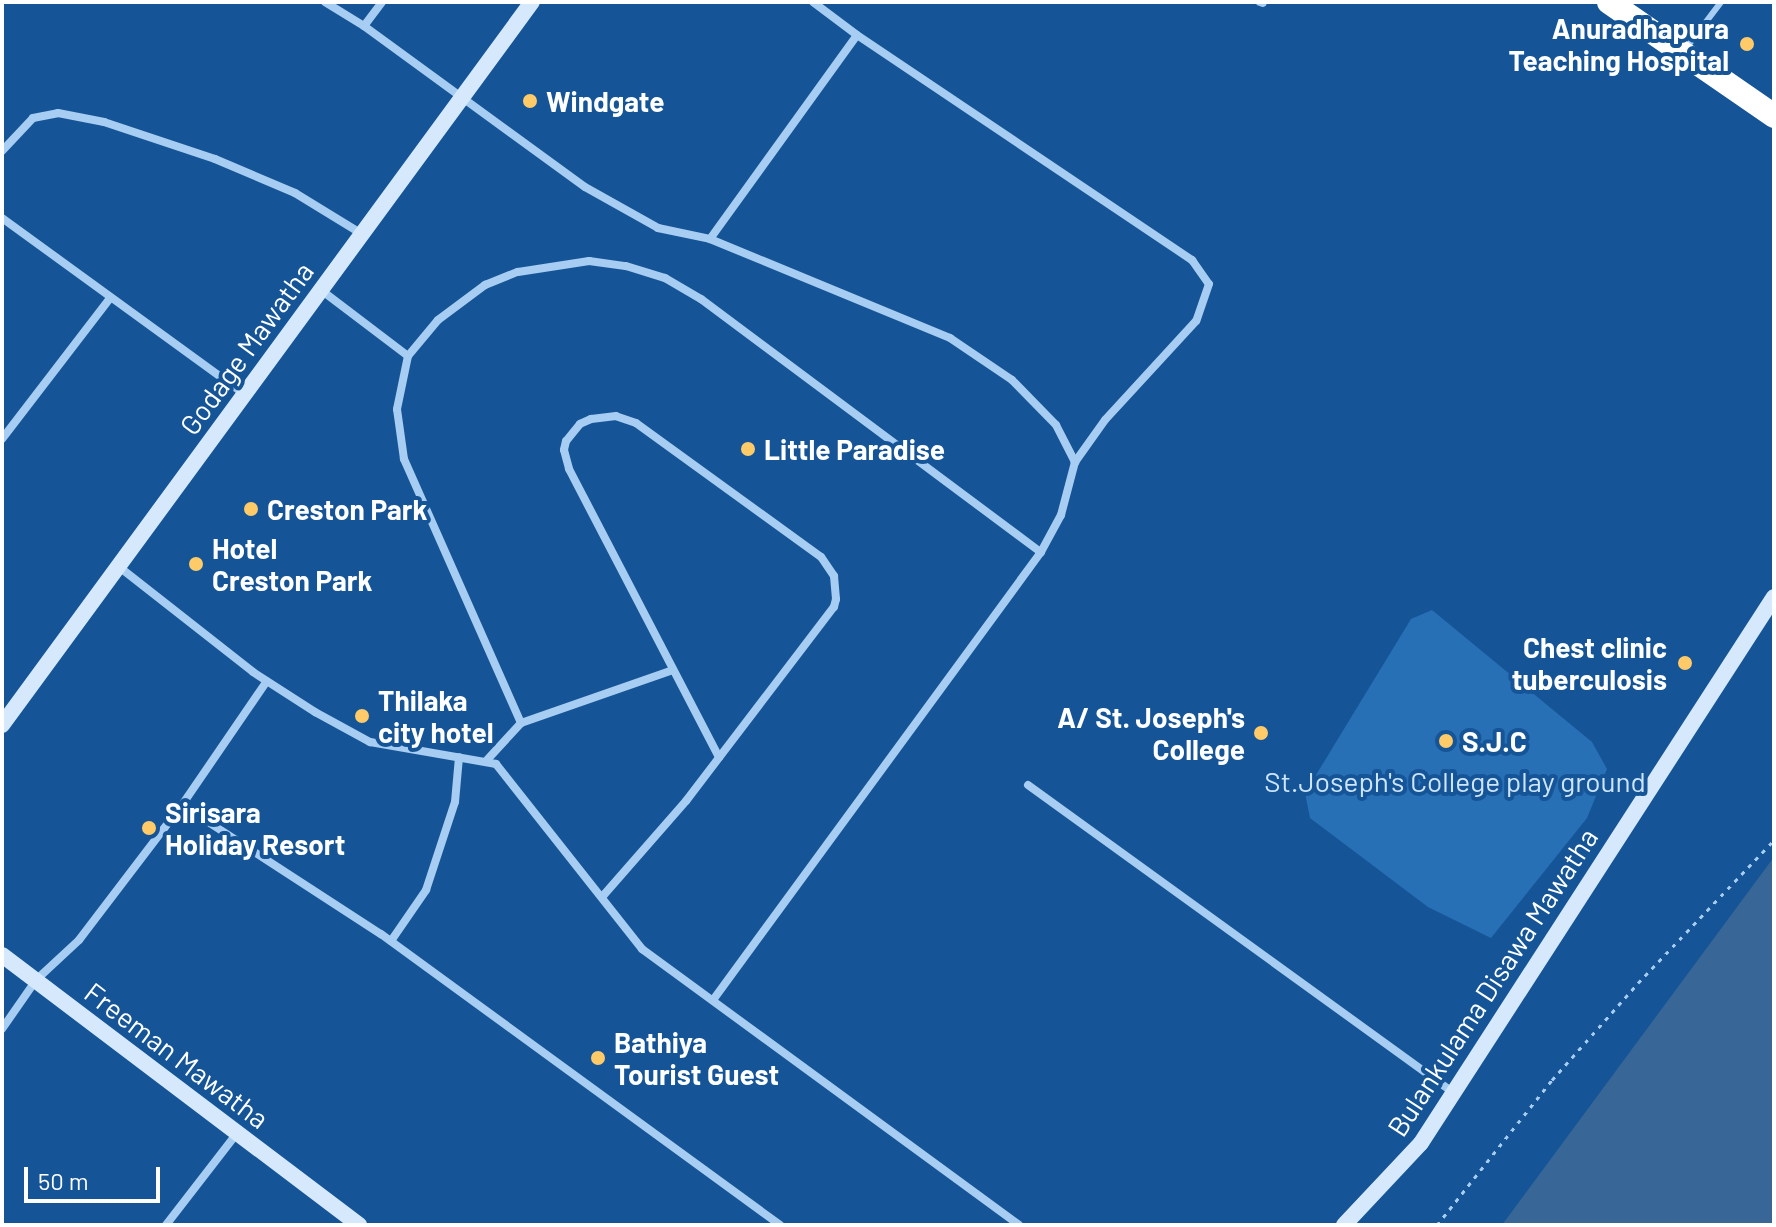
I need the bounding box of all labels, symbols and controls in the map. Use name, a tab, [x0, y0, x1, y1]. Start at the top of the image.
place label: Anuradhapura Teaching Hospital	[1509, 11, 1729, 77]
marker: Anuradhapura Teaching Hospital	[1736, 33, 1758, 55]
place label: Windgate	[546, 84, 665, 118]
marker: Windgate	[521, 92, 539, 110]
street label: Godage Mawatha	[172, 255, 320, 441]
place label: Little Paradise	[764, 432, 945, 466]
marker: Little Paradise	[739, 440, 757, 458]
place label: Creston Park	[267, 492, 427, 526]
marker: Creston Park	[242, 500, 260, 518]
place label: Hotel Creston Park	[212, 531, 372, 597]
marker: Hotel Creston Park	[187, 555, 205, 573]
place label: Chest clinic tuberculosis	[1512, 630, 1667, 696]
marker: Chest clinic tuberculosis	[1674, 652, 1696, 674]
place label: Thilaka city hotel	[378, 683, 494, 749]
place label: A/ St. Joseph's College	[1057, 700, 1245, 766]
marker: Thilaka city hotel	[353, 707, 371, 725]
marker: A/ St. Joseph's College	[1252, 724, 1270, 742]
place label: S.J.C	[1462, 724, 1527, 758]
marker: S.J.C	[1437, 732, 1455, 750]
park label: St.Joseph's College play ground	[1264, 764, 1646, 798]
place label: Sirisara Holiday Resort	[165, 795, 345, 861]
marker: Sirisara Holiday Resort	[140, 819, 158, 837]
street label: Bulankulama Disawa Mawatha	[1380, 822, 1604, 1142]
street label: Freeman Mawatha	[78, 975, 276, 1135]
place label: Bathiya Tourist Guest	[614, 1025, 779, 1091]
marker: Bathiya Tourist Guest	[589, 1049, 607, 1067]
scale bar	[28, 1151, 164, 1201]
text: 50 m	[38, 1166, 89, 1195]

